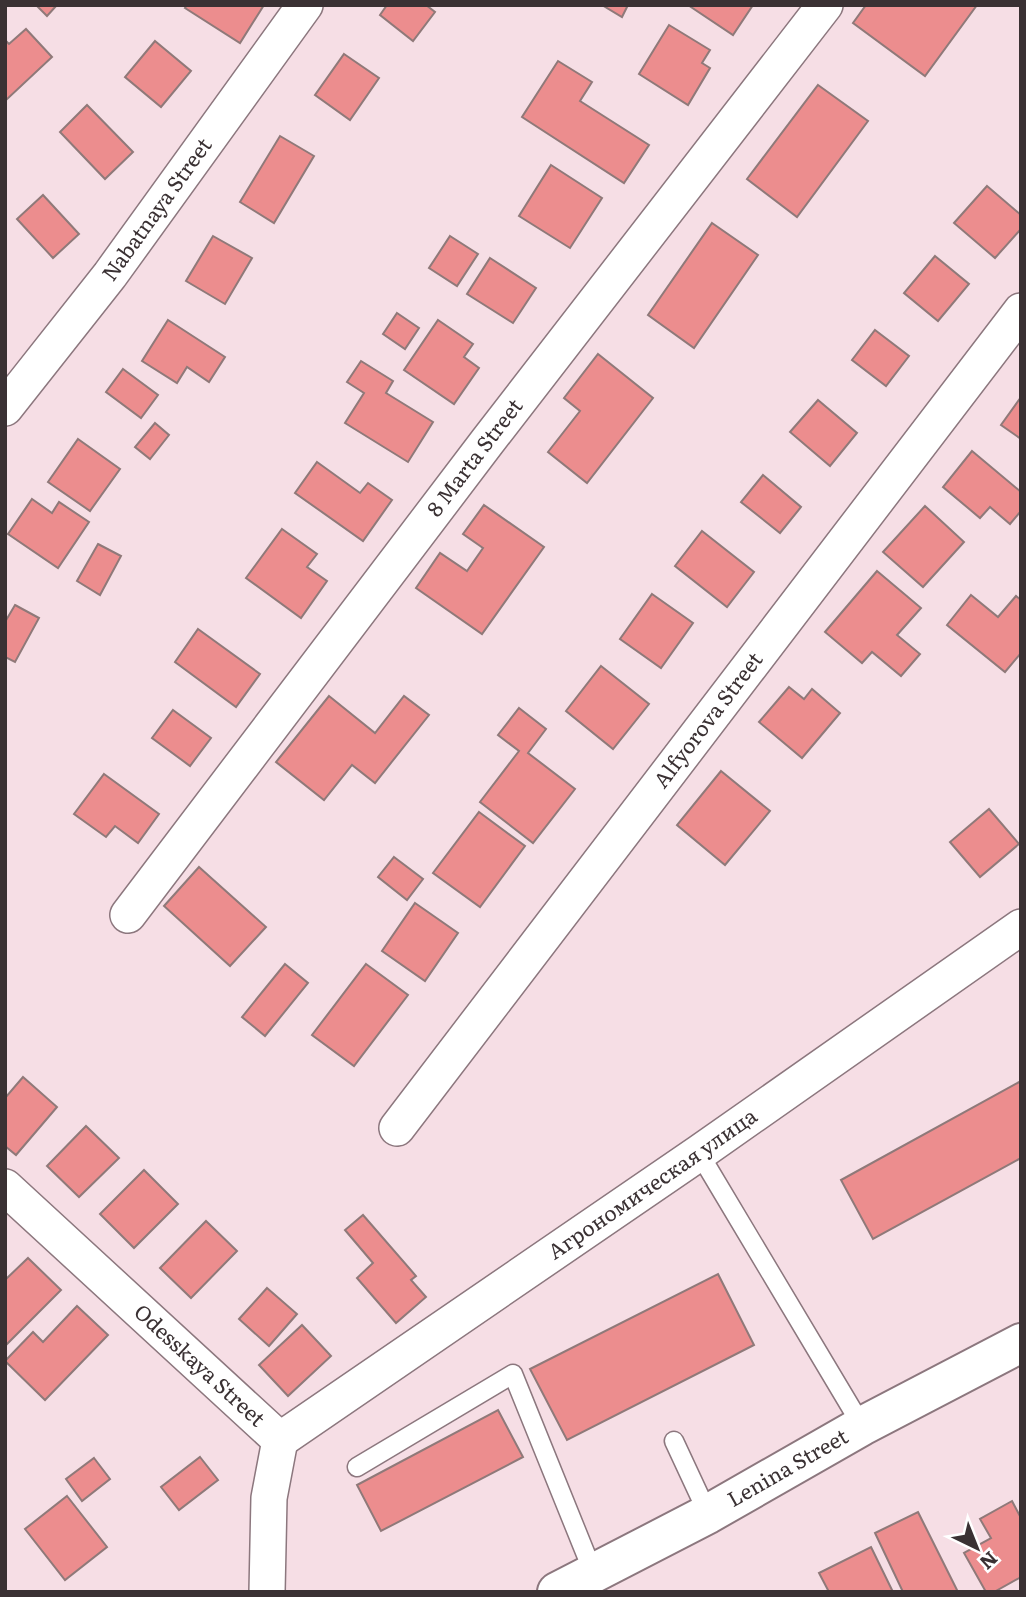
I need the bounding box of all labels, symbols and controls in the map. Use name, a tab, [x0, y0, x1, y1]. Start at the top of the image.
street label: Nabatnaya Street	[93, 130, 218, 286]
street label: 8 Marta Street	[418, 390, 529, 522]
street label: Alfyorova Street	[644, 644, 769, 793]
street label: Агрономическая улица	[540, 1099, 763, 1265]
street label: Odesskaya Street	[128, 1295, 274, 1433]
street label: Lenina Street	[721, 1419, 853, 1513]
north arrow	[942, 1513, 1012, 1583]
text: N	[974, 1545, 1005, 1577]

